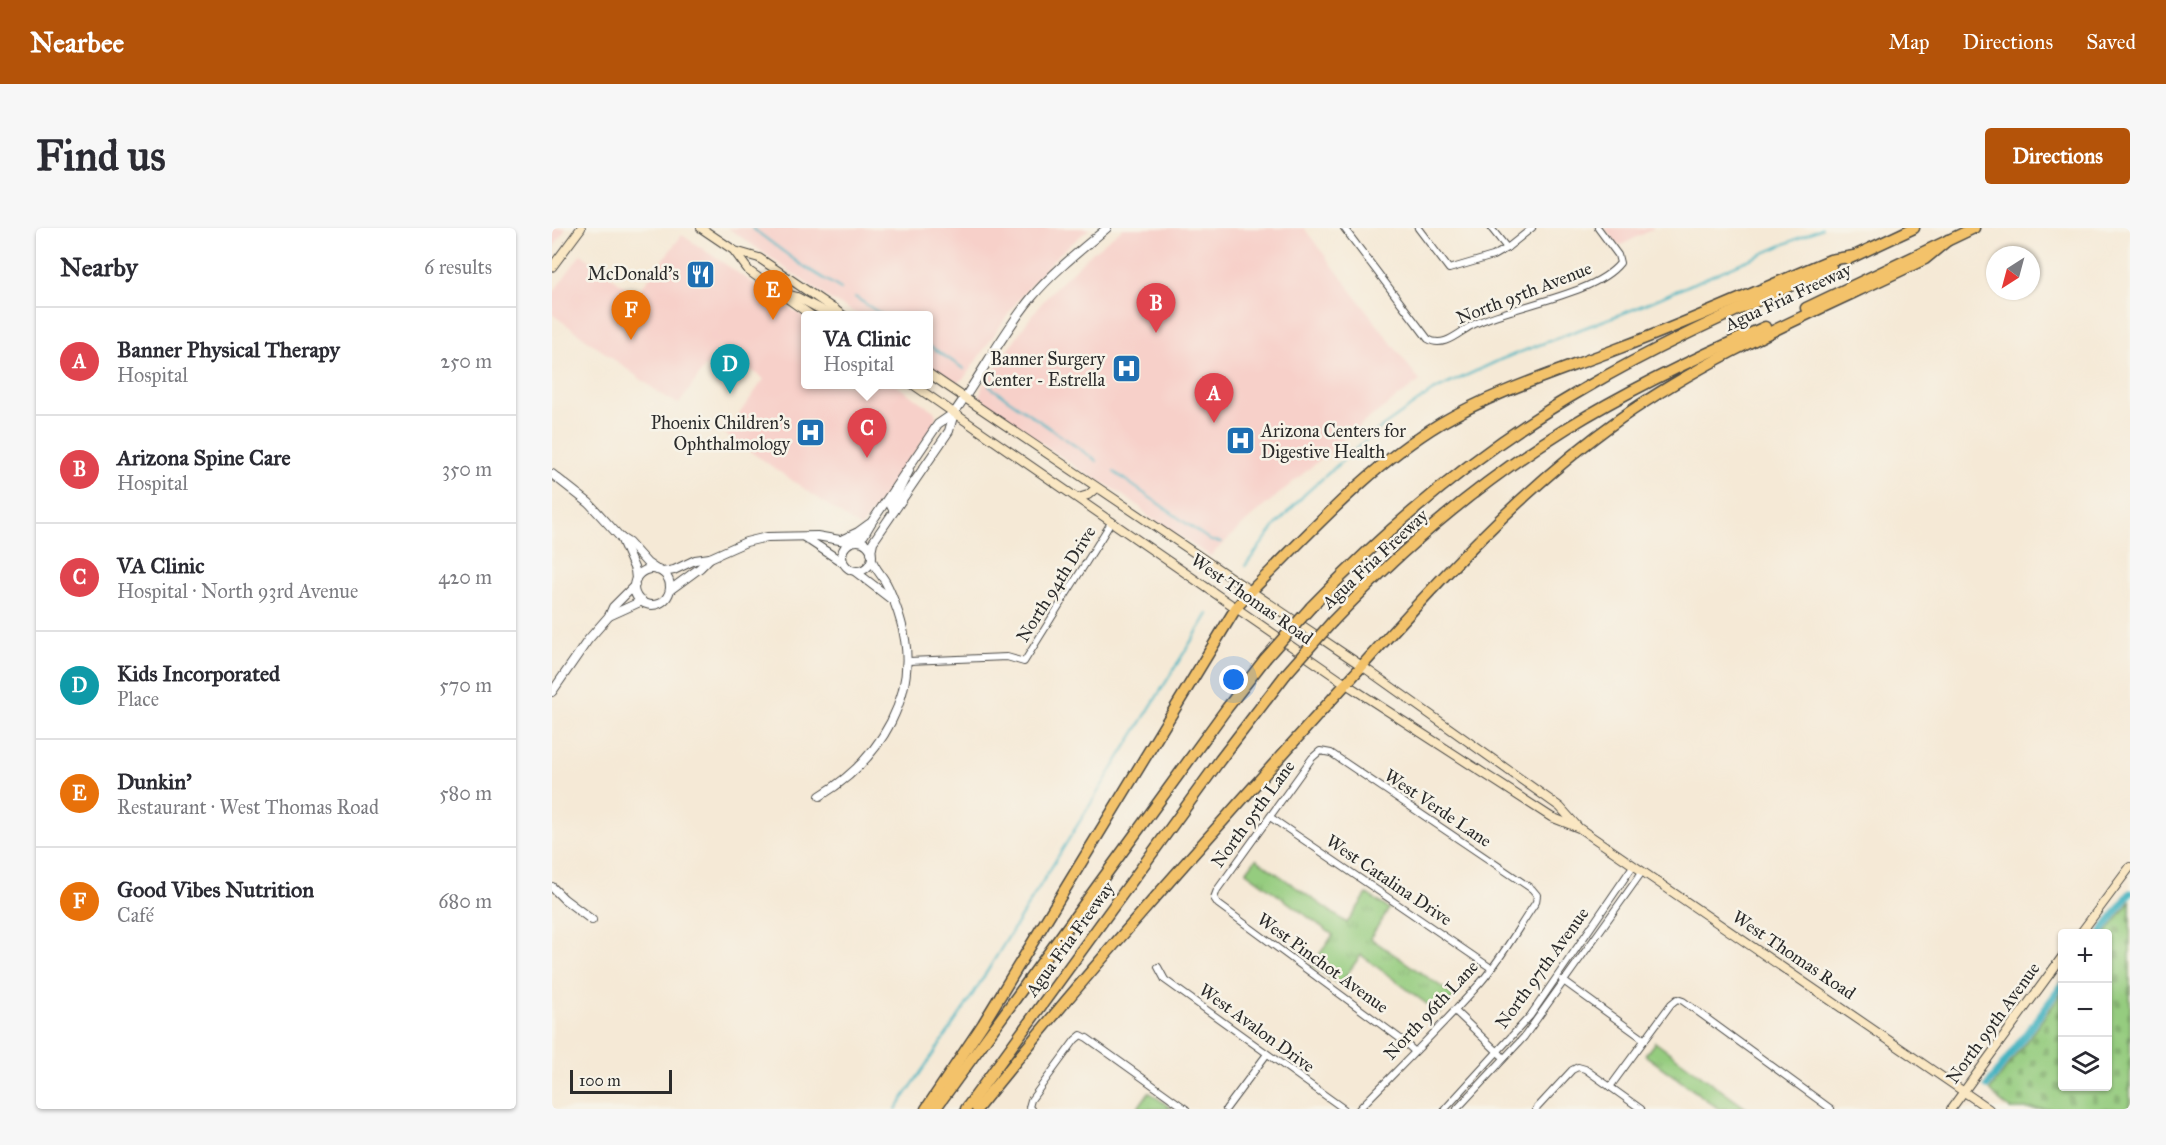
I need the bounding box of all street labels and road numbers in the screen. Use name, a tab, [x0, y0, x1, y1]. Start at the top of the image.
street label: North 95th Avenue	[1453, 257, 1595, 329]
street label: Agua Fria Freeway	[1720, 258, 1856, 337]
street label: Agua Fria Freeway	[1317, 504, 1434, 615]
street label: North 94th Drive	[1012, 522, 1100, 646]
street label: West Thomas Road	[1187, 549, 1317, 649]
street label: North 95th Lane	[1207, 756, 1299, 872]
street label: West Verde Lane	[1380, 764, 1496, 852]
street label: West Catalina Drive	[1322, 830, 1456, 930]
street label: Agua Fria Freeway	[1020, 877, 1120, 1002]
street label: North 97th Avenue	[1491, 903, 1593, 1033]
street label: West Thomas Road	[1728, 906, 1860, 1004]
street label: West Pinchot Avenue	[1253, 908, 1393, 1018]
street label: North 96th Lane	[1379, 956, 1483, 1064]
street label: North 99th Avenue	[1942, 958, 2044, 1088]
street label: West Avalon Drive	[1195, 979, 1319, 1077]

